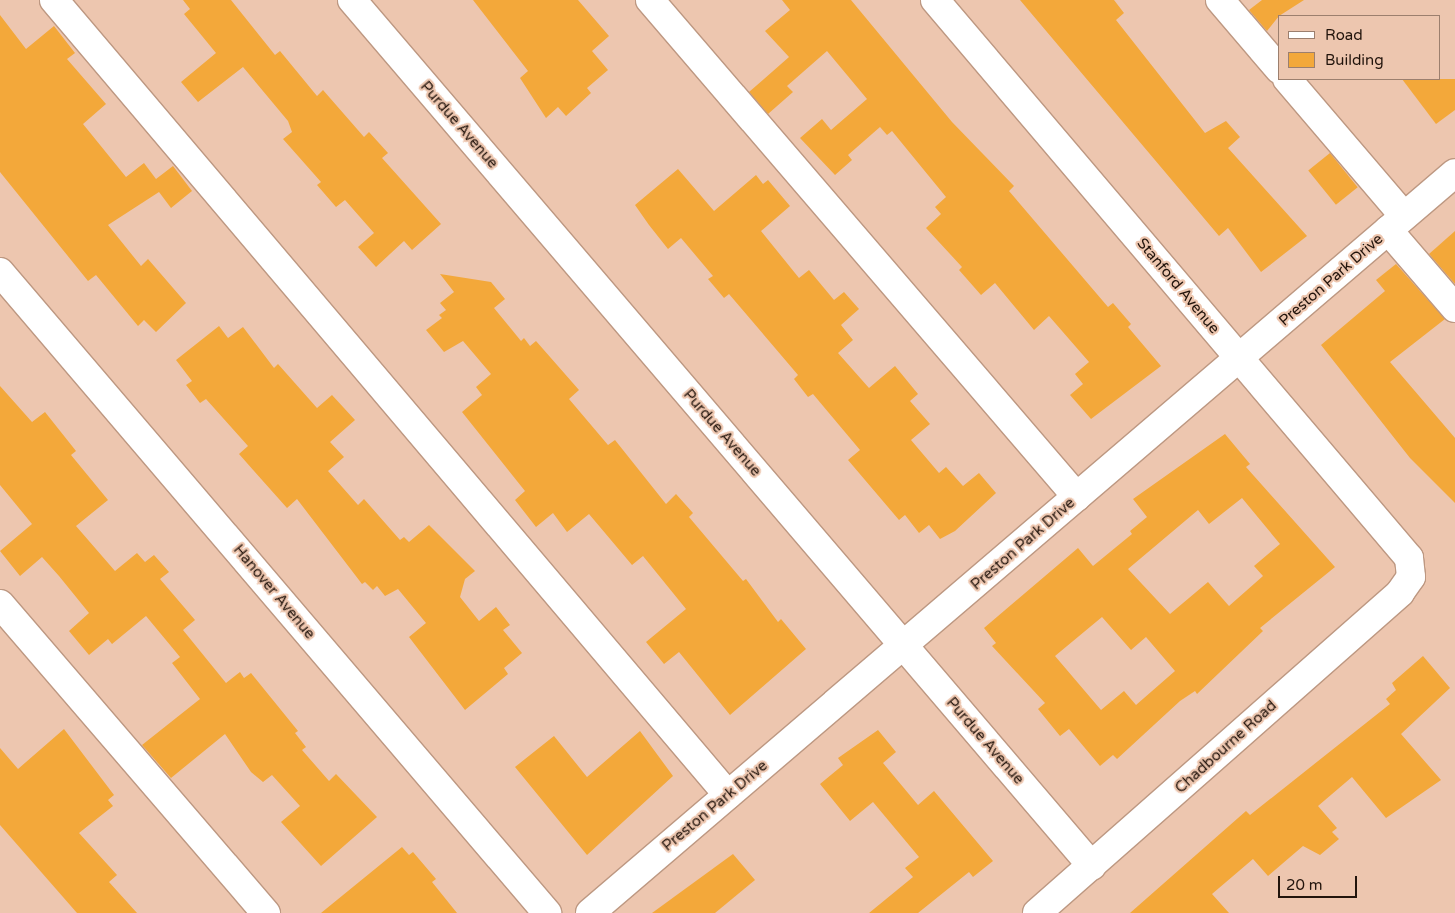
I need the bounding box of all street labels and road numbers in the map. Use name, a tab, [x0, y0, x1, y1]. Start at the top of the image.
street label: Purdue Avenue	[416, 78, 502, 172]
street label: Preston Park Drive	[1275, 230, 1387, 330]
street label: Stanford Avenue	[1133, 235, 1223, 337]
street label: Purdue Avenue	[679, 386, 765, 480]
street label: Preston Park Drive	[967, 494, 1079, 594]
street label: Hanover Avenue	[229, 541, 319, 643]
street label: Purdue Avenue	[942, 694, 1028, 788]
street label: Chadbourne Road	[1172, 697, 1280, 797]
street label: Preston Park Drive	[659, 757, 771, 855]

